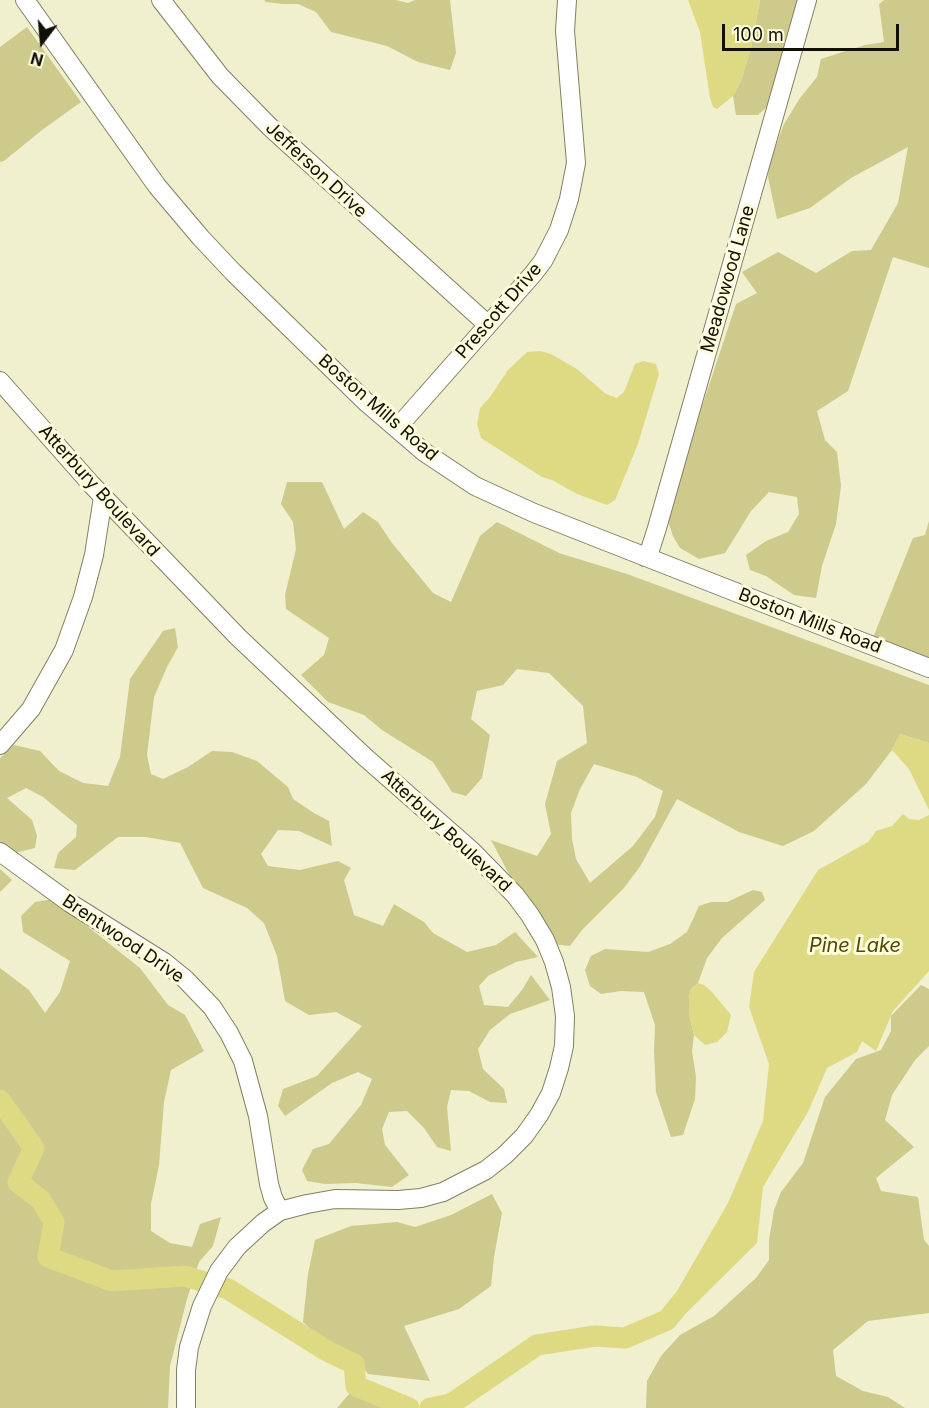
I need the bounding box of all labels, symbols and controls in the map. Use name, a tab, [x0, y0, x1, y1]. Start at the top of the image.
north arrow	[12, 12, 72, 72]
scale bar	[725, 12, 902, 50]
text: 100 m	[733, 24, 784, 45]
text: N	[28, 48, 46, 71]
street label: Jefferson Drive	[261, 118, 371, 222]
street label: Meadowood Lane	[697, 203, 759, 355]
street label: Prescott Drive	[451, 259, 547, 363]
street label: Boston Mills Road	[314, 350, 442, 466]
street label: Atterbury Boulevard	[34, 421, 164, 561]
street label: Boston Mills Road	[735, 584, 885, 658]
street label: Atterbury Boulevard	[376, 765, 516, 897]
street label: Brentwood Drive	[58, 890, 188, 988]
water label: Pine Lake	[809, 934, 901, 958]

